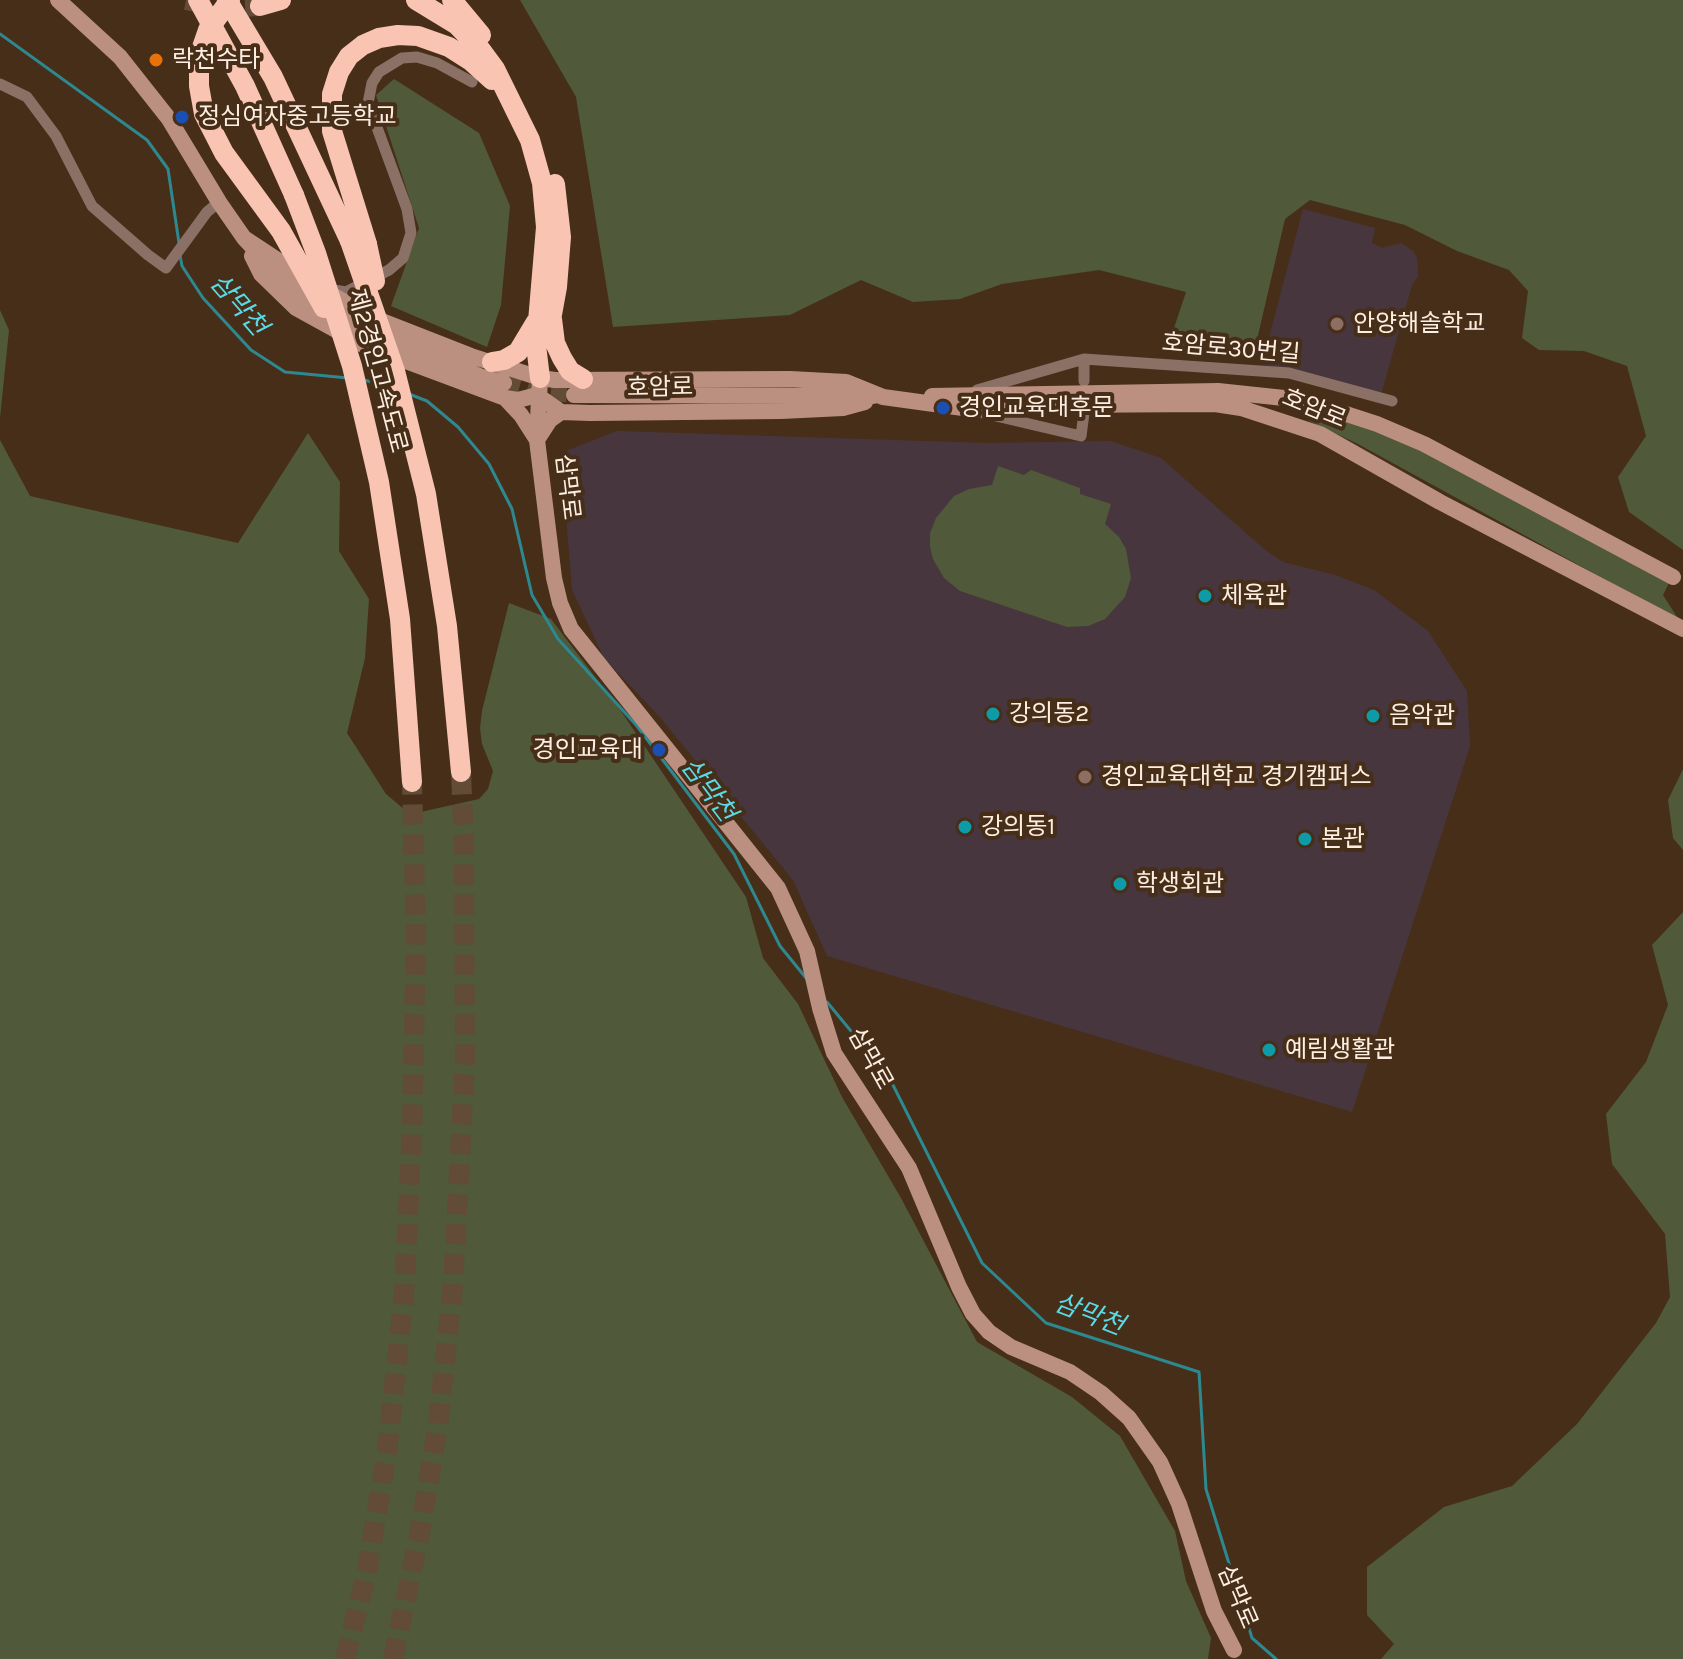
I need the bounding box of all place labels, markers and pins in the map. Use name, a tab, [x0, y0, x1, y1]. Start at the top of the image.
place label: 락천수타	[172, 46, 260, 74]
marker: 락천수타	[147, 51, 165, 69]
place label: 정심여자중고등학교	[198, 103, 397, 131]
marker: 정심여자중고등학교	[173, 108, 191, 126]
place label: 안양해솔학교	[1353, 310, 1485, 338]
marker: 안양해솔학교	[1328, 315, 1346, 333]
place label: 경인교육대후문	[959, 394, 1114, 422]
marker: 경인교육대후문	[934, 399, 952, 417]
place label: 체육관	[1221, 582, 1287, 610]
marker: 체육관	[1196, 587, 1214, 605]
place label: 강의동2	[1009, 700, 1089, 728]
place label: 음악관	[1389, 702, 1455, 730]
marker: 강의동2	[984, 705, 1002, 723]
marker: 음악관	[1364, 707, 1382, 725]
place label: 경인교육대	[533, 736, 643, 764]
marker: 경인교육대	[650, 741, 668, 759]
place label: 경인교육대학교 경기캠퍼스	[1101, 763, 1372, 791]
marker: 경인교육대학교 경기캠퍼스	[1076, 768, 1094, 786]
place label: 강의동1	[981, 813, 1055, 841]
marker: 강의동1	[956, 818, 974, 836]
place label: 본관	[1321, 825, 1365, 853]
marker: 본관	[1296, 830, 1314, 848]
place label: 학생회관	[1136, 870, 1224, 898]
marker: 학생회관	[1111, 875, 1129, 893]
place label: 예림생활관	[1285, 1036, 1395, 1064]
marker: 예림생활관	[1260, 1041, 1278, 1059]

